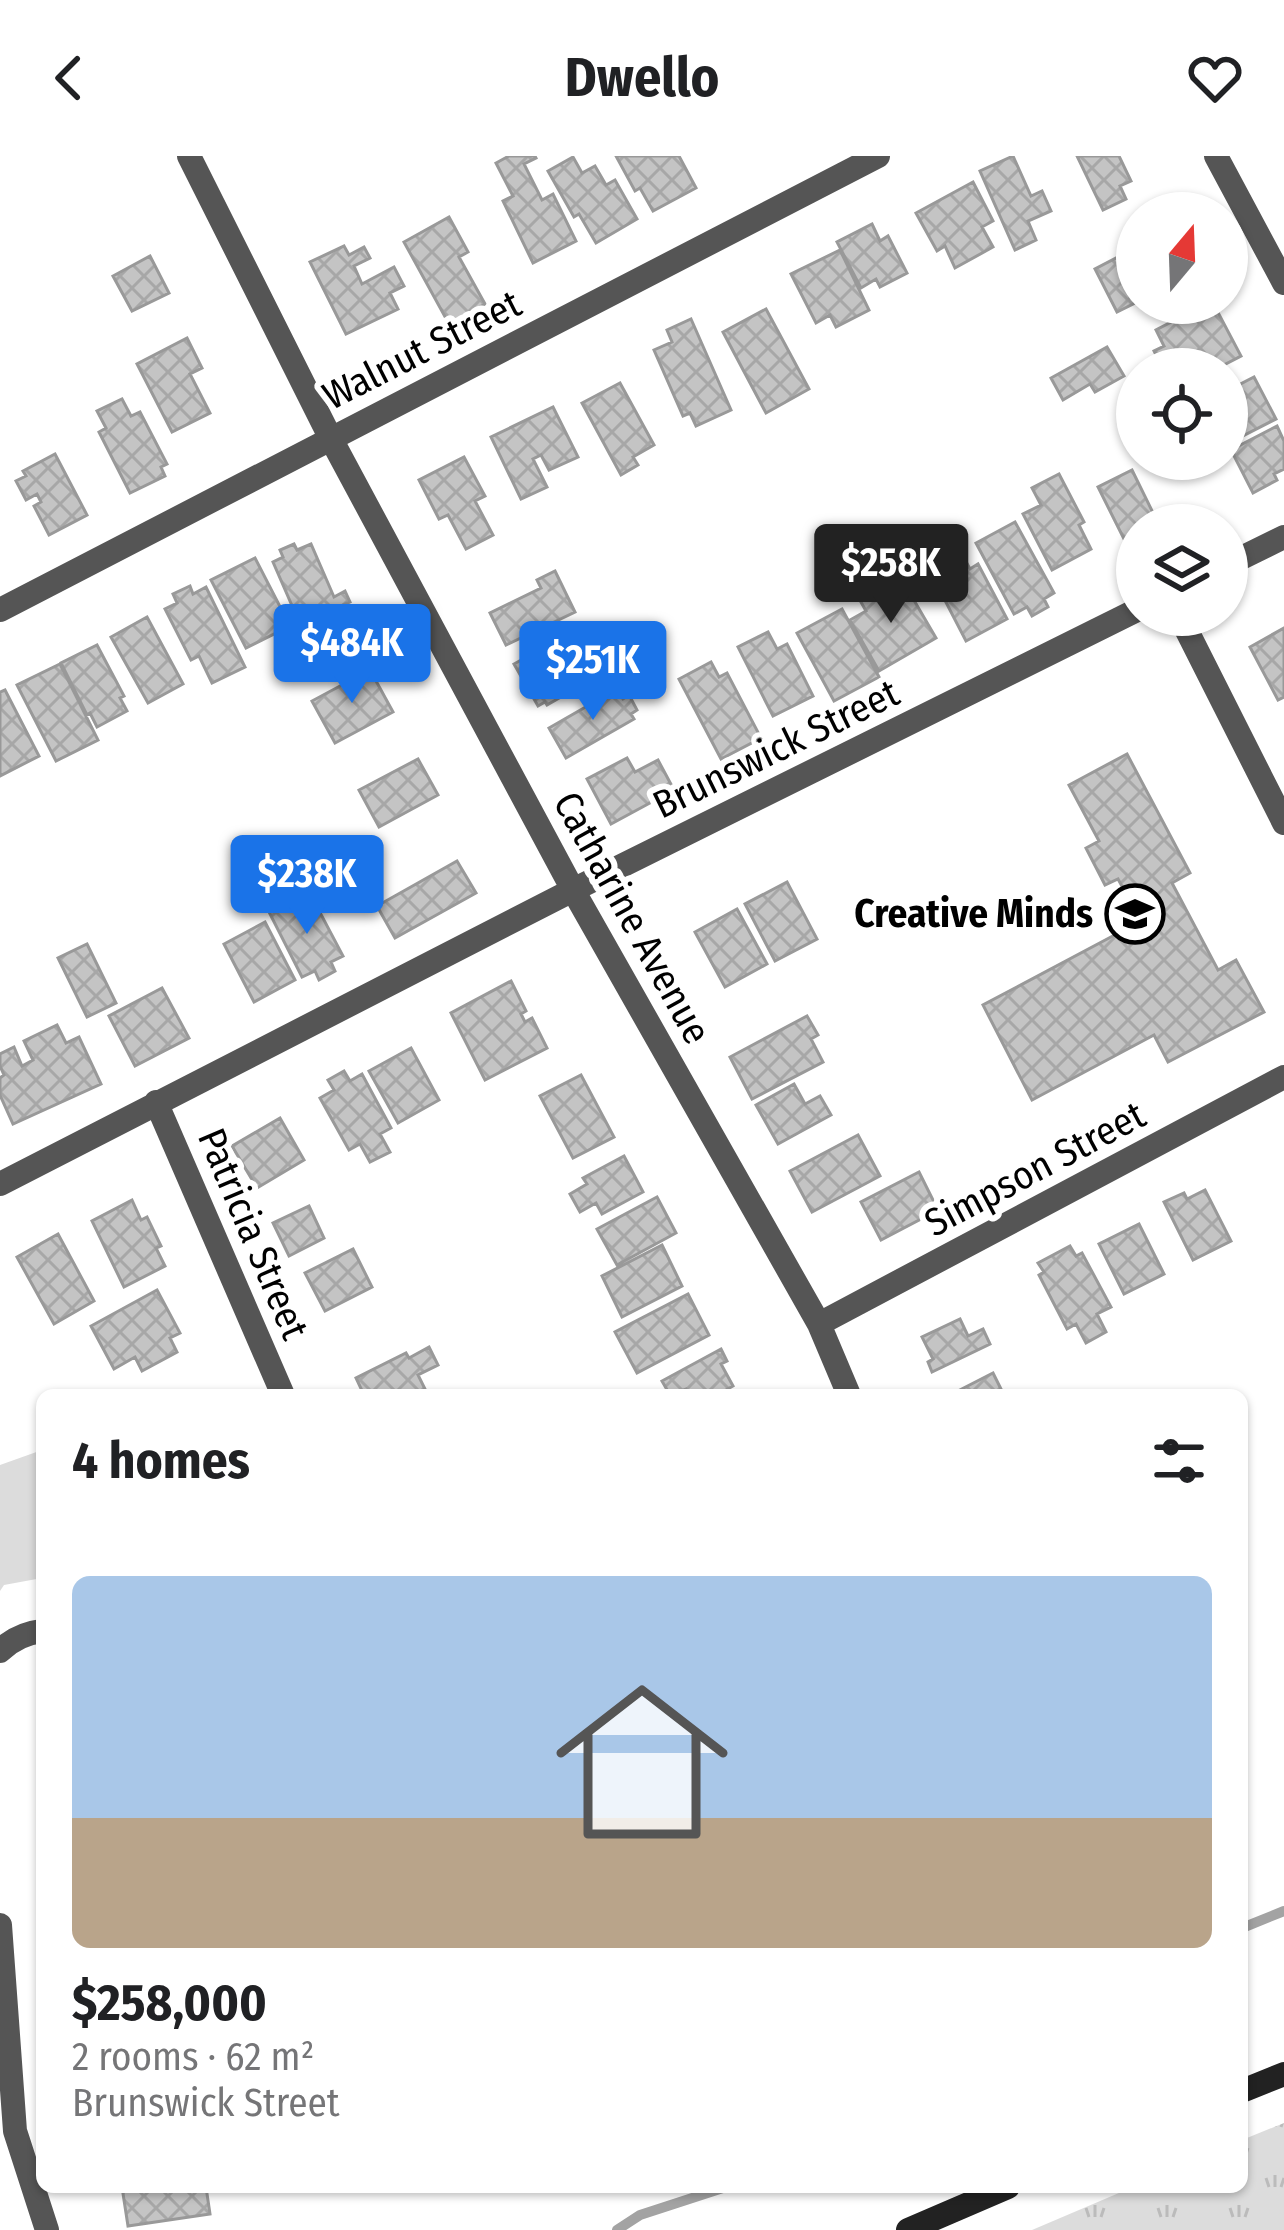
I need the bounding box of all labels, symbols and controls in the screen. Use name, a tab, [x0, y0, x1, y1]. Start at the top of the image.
icon: back	[36, 45, 102, 111]
icon: heart	[1182, 45, 1248, 111]
text: Dwello	[565, 46, 719, 110]
north arrow	[1116, 192, 1248, 324]
map controls	[1116, 192, 1248, 636]
street label: Walnut Street	[315, 280, 529, 419]
button: locate	[1116, 348, 1248, 480]
button: layers	[1116, 504, 1248, 636]
pin: $258K	[807, 524, 975, 626]
text: $258K	[841, 540, 941, 586]
pin: $484K	[268, 604, 436, 706]
text: $484K	[301, 620, 403, 666]
pin: $251K	[509, 621, 677, 723]
text: $251K	[546, 637, 640, 683]
street label: Brunswick Street	[646, 670, 907, 828]
street label: Catharine Avenue	[544, 784, 720, 1052]
pin: $238K	[223, 835, 391, 937]
text: $238K	[258, 851, 356, 897]
school or university icon: Creative Minds	[1104, 883, 1166, 945]
place label: Creative Minds	[854, 891, 1093, 937]
street label: Simpson Street	[917, 1092, 1153, 1246]
street label: Patricia Street	[188, 1122, 318, 1346]
icon: filters	[1146, 1428, 1212, 1494]
text: 4 homes	[72, 1430, 250, 1492]
icon: home	[534, 1654, 750, 1870]
text: $258,000	[72, 1972, 267, 2034]
text: 2 rooms · 62 m²	[72, 2034, 314, 2080]
text: Brunswick Street	[72, 2080, 340, 2126]

